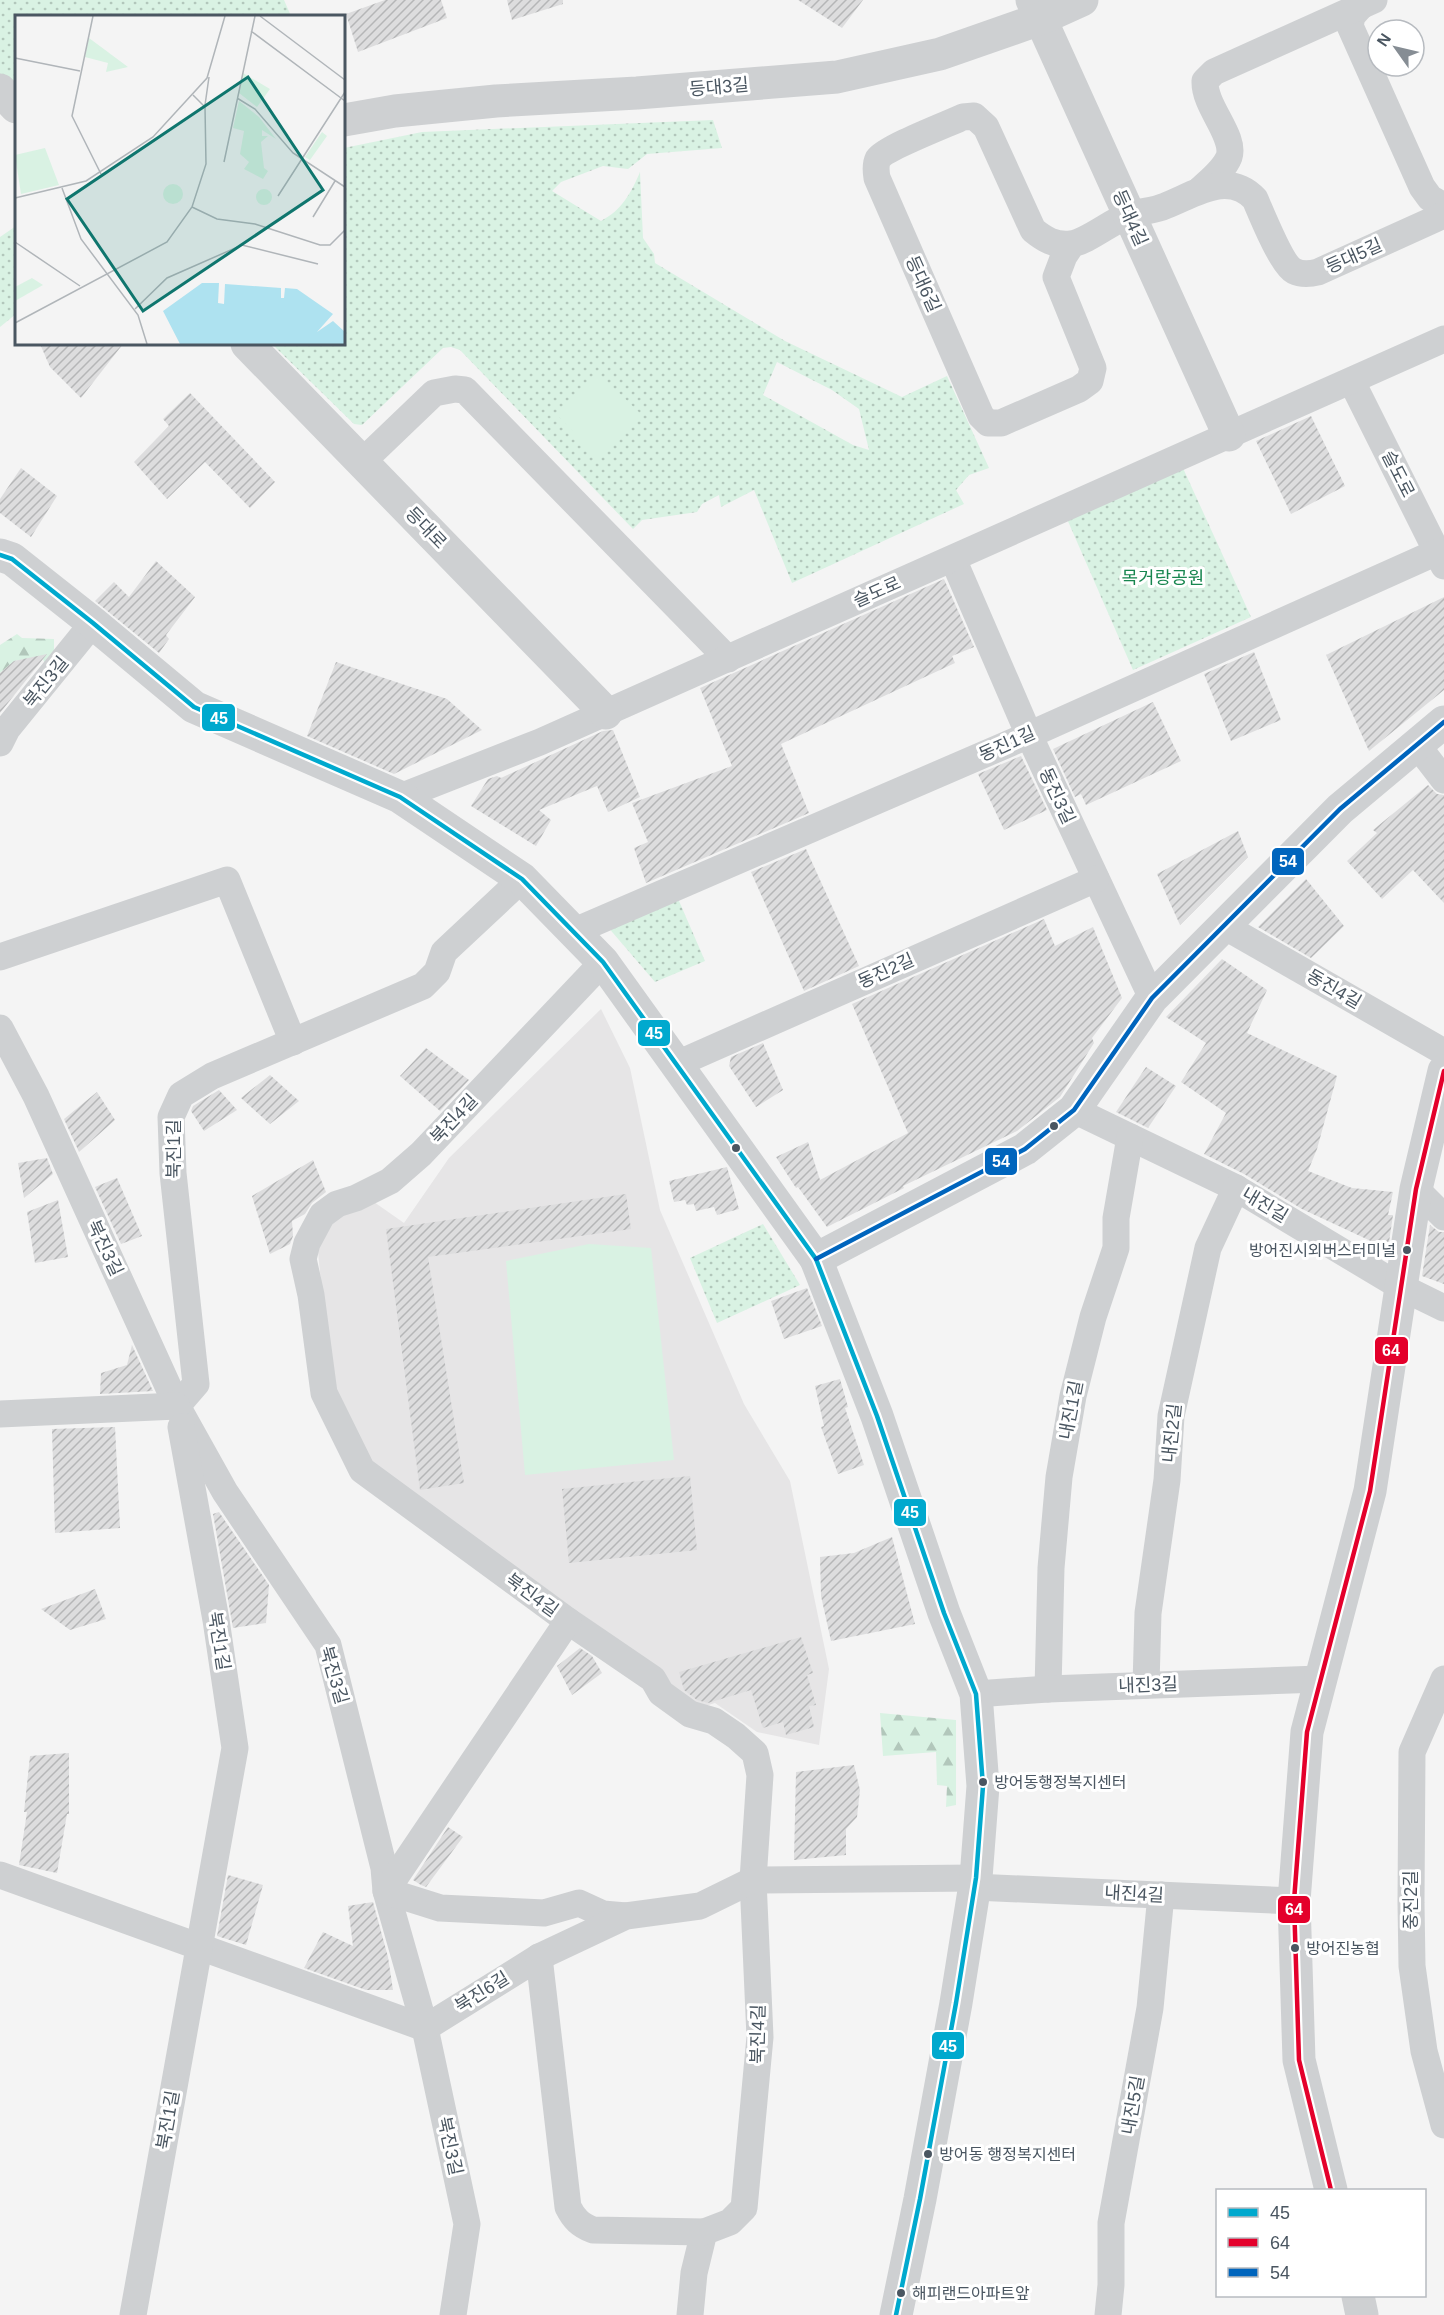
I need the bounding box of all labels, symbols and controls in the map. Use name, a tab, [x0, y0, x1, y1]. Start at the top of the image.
inset map	[15, 15, 345, 345]
north arrow	[1366, 18, 1426, 78]
text: N	[1374, 30, 1394, 49]
street label: 등대3길	[688, 74, 750, 100]
street label: 등대4길	[1109, 187, 1151, 249]
street label: 등대5길	[1323, 235, 1385, 277]
street label: 등대6길	[902, 253, 944, 315]
street label: 슬도로	[1378, 447, 1418, 501]
street label: 등대로	[402, 503, 450, 553]
park label: 목거랑공원	[1122, 568, 1204, 588]
street label: 슬도로	[850, 573, 904, 611]
street label: 북진3길	[19, 653, 73, 711]
line badge: 45	[201, 703, 236, 732]
text: 45	[210, 710, 228, 727]
street label: 동진1길	[976, 723, 1038, 765]
street label: 동진3길	[1035, 765, 1079, 827]
line badge: 54	[1271, 847, 1305, 876]
text: 54	[1279, 853, 1297, 870]
street label: 동진2길	[855, 950, 917, 992]
street label: 동진4길	[1303, 965, 1365, 1013]
line badge: 45	[637, 1019, 671, 1047]
text: 45	[645, 1025, 663, 1042]
street label: 북진4길	[426, 1090, 482, 1148]
street label: 북진1길	[164, 1119, 184, 1179]
unlabelled marker	[1048, 1120, 1060, 1132]
unlabelled marker	[730, 1142, 742, 1154]
line badge: 54	[984, 1147, 1018, 1176]
text: 54	[992, 1153, 1010, 1170]
street label: 내진길	[1239, 1184, 1291, 1226]
street label: 북진3길	[83, 1217, 127, 1279]
place label: 방어진시외버스터미널	[1249, 1242, 1396, 1259]
marker: 방어진시외버스터미널	[1401, 1244, 1413, 1256]
line badge: 64	[1374, 1336, 1409, 1365]
text: 64	[1382, 1342, 1400, 1359]
street label: 내진1길	[1055, 1379, 1087, 1441]
street label: 내진2길	[1159, 1402, 1185, 1464]
line badge: 45	[893, 1498, 927, 1527]
text: 45	[901, 1504, 919, 1521]
street label: 북진4길	[502, 1569, 562, 1621]
street label: 북진1길	[204, 1610, 234, 1672]
street label: 북진3길	[316, 1644, 352, 1706]
street label: 내진3길	[1118, 1674, 1178, 1696]
place label: 방어동행정복지센터	[994, 1774, 1126, 1791]
marker: 방어동행정복지센터	[977, 1776, 989, 1788]
street label: 중진2길	[1401, 1870, 1421, 1930]
street label: 내진4길	[1104, 1882, 1164, 1906]
line badge: 64	[1277, 1895, 1311, 1924]
text: 64	[1285, 1901, 1303, 1918]
place label: 방어진농협	[1306, 1940, 1380, 1957]
marker: 방어진농협	[1289, 1942, 1301, 1954]
street label: 북진6길	[451, 1968, 513, 2016]
street label: 북진4길	[747, 2004, 769, 2064]
line badge: 45	[931, 2031, 965, 2060]
text: 45	[939, 2038, 957, 2055]
street label: 내진5길	[1118, 2074, 1148, 2136]
street label: 북진1길	[153, 2089, 183, 2151]
street label: 북진3길	[434, 2115, 466, 2177]
place label: 방어동 행정복지센터	[939, 2146, 1076, 2163]
marker: 방어동 행정복지센터	[922, 2148, 934, 2160]
legend	[1216, 2189, 1426, 2297]
text: 45	[1270, 2203, 1290, 2223]
text: 64	[1270, 2233, 1290, 2253]
text: 54	[1270, 2263, 1290, 2283]
place label: 해피랜드아파트앞	[912, 2285, 1030, 2302]
marker: 해피랜드아파트앞	[895, 2287, 907, 2299]

